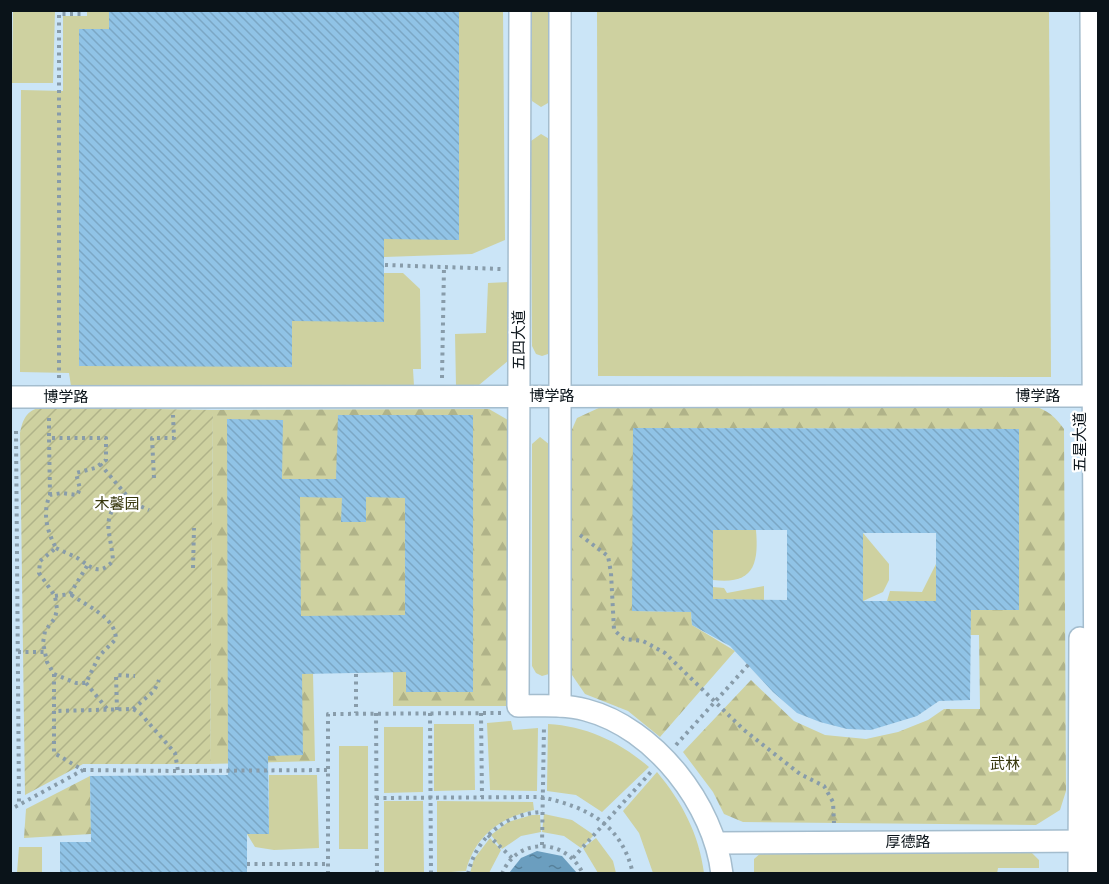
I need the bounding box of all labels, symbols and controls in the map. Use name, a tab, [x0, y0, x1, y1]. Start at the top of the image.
street label: 五四大道	[510, 310, 528, 370]
street label: 博学路	[529, 387, 575, 405]
street label: 博学路	[1015, 387, 1061, 405]
street label: 博学路	[43, 388, 89, 406]
street label: 五星大道	[1071, 412, 1089, 472]
park label: 木馨园	[94, 495, 140, 513]
park label: 武林	[990, 755, 1020, 773]
street label: 厚德路	[885, 833, 931, 851]

